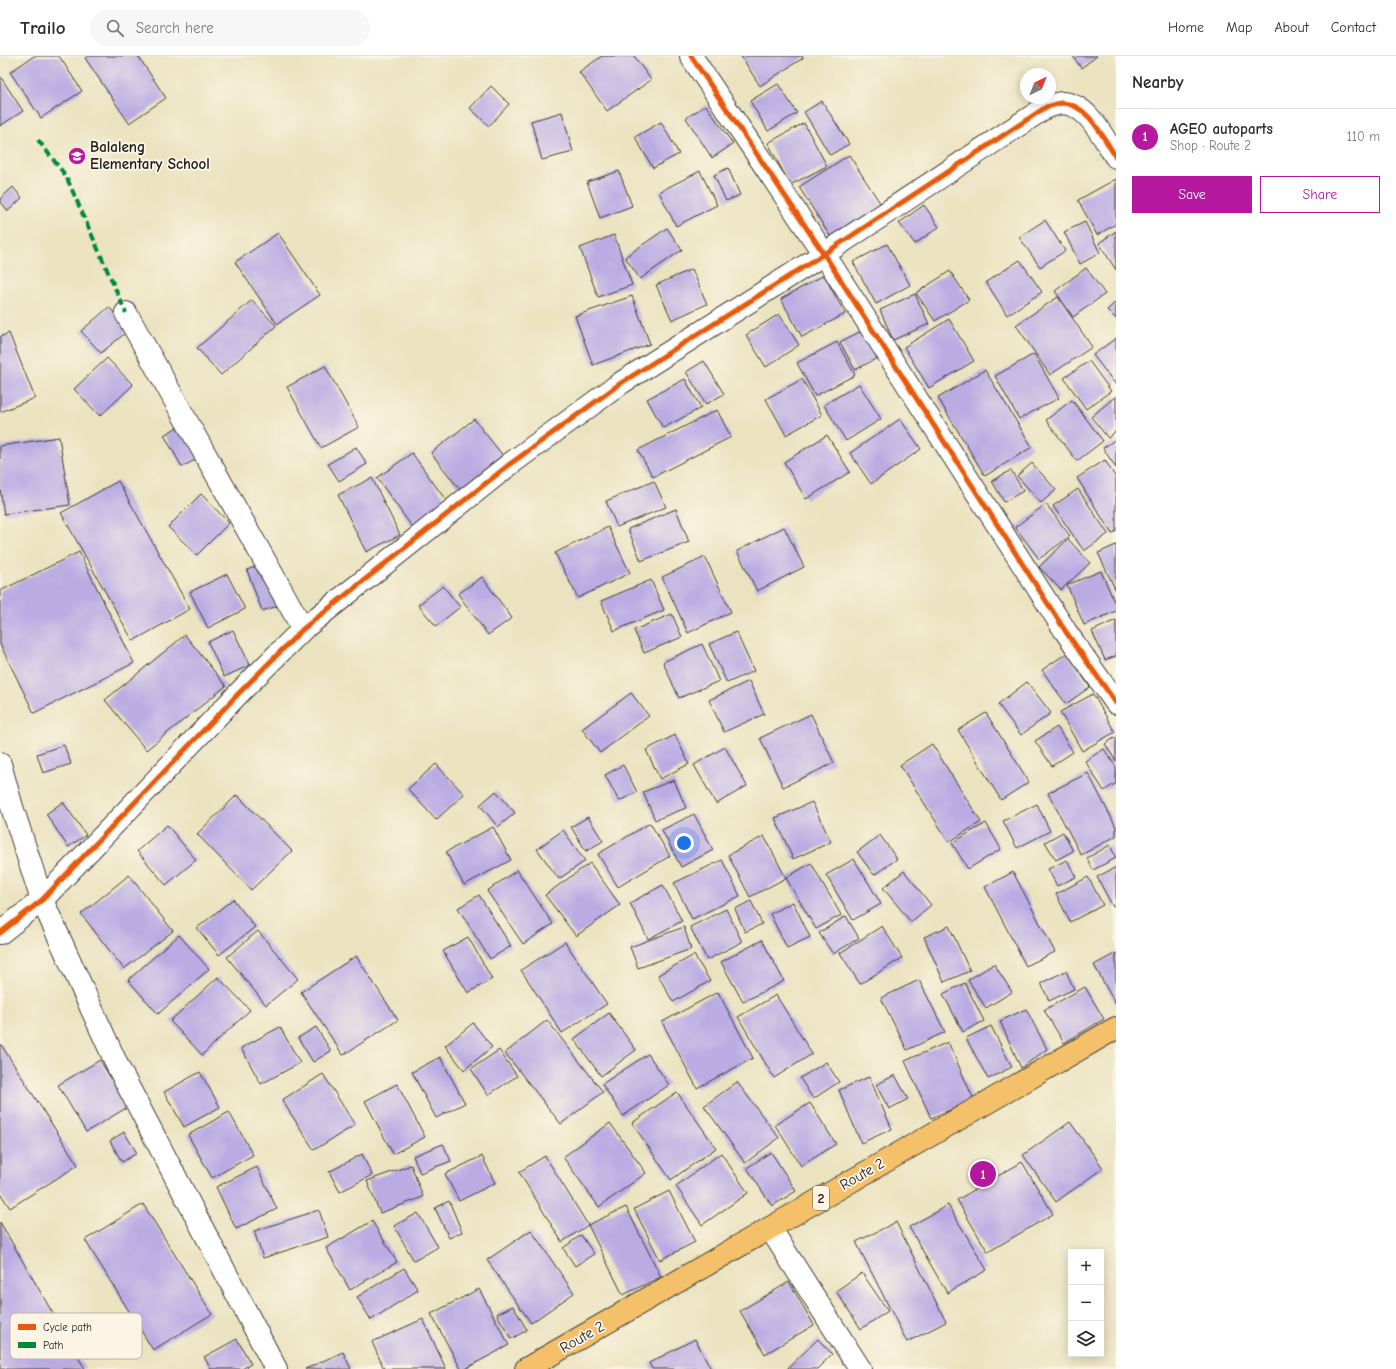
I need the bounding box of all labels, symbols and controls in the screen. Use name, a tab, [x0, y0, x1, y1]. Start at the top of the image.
search box	[90, 10, 370, 46]
text: Trailo	[20, 17, 66, 39]
icon: search	[104, 17, 126, 39]
text: Search here	[136, 19, 214, 37]
text: Home	[1168, 19, 1204, 36]
text: Map	[1226, 19, 1252, 36]
text: About	[1274, 19, 1309, 36]
text: Contact	[1331, 19, 1376, 36]
north arrow	[1020, 68, 1056, 104]
text: Nearby	[1132, 73, 1183, 92]
text: AGEO autoparts	[1170, 120, 1273, 138]
text: 1	[1142, 129, 1148, 144]
text: 110 m	[1347, 129, 1380, 144]
place label: Balaleng Elementary School	[90, 138, 210, 173]
text: Shop · Route 2	[1170, 138, 1251, 153]
school or university icon: Balaleng Elementary School	[67, 146, 87, 166]
button: Save	[1132, 176, 1252, 213]
button: Share	[1260, 176, 1380, 213]
your location	[674, 833, 694, 853]
street label: Route 2	[836, 1154, 888, 1194]
pin: 1	[970, 1159, 996, 1189]
road number: 2	[813, 1186, 829, 1210]
map controls	[1068, 1249, 1104, 1357]
button: +	[1068, 1249, 1104, 1285]
button: −	[1068, 1285, 1104, 1321]
legend	[10, 1313, 142, 1359]
street label: Route 2	[556, 1317, 608, 1357]
text: Cycle path	[43, 1321, 92, 1334]
button: layers	[1068, 1321, 1104, 1357]
text: Path	[43, 1339, 64, 1352]

